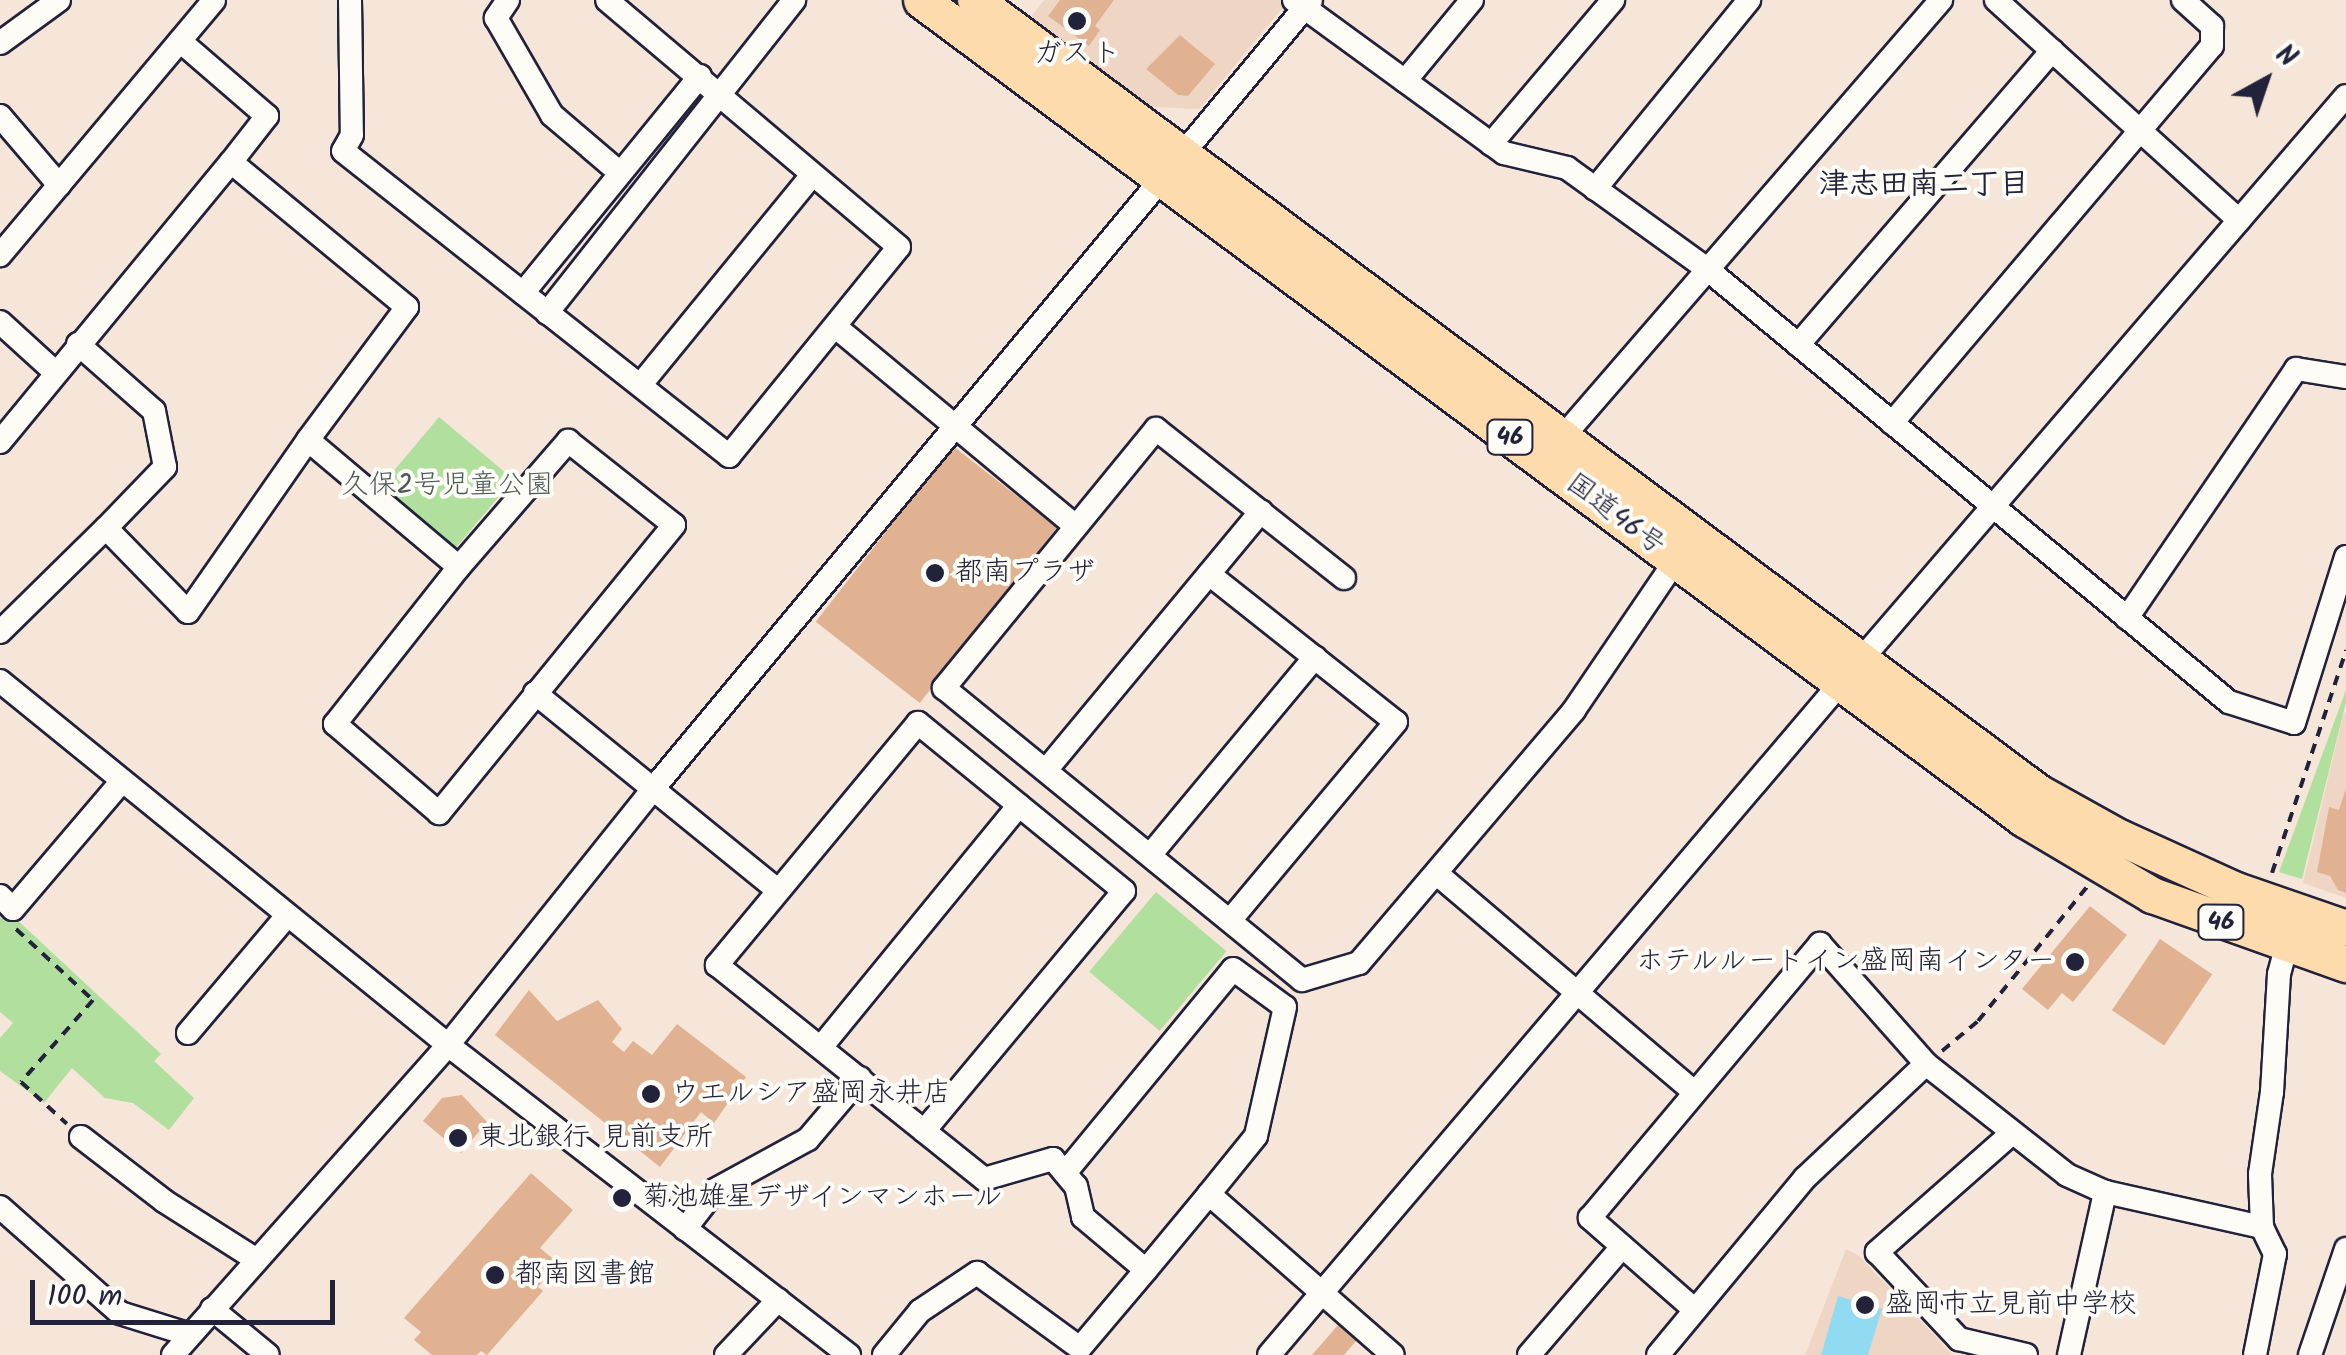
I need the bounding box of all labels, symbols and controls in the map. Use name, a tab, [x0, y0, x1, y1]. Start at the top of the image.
marker: ガスト	[1066, 10, 1088, 32]
north arrow	[2216, 30, 2316, 130]
text: N	[2264, 34, 2307, 80]
place label: ガスト	[1035, 37, 1119, 71]
district label: 津志田南二丁目	[1819, 167, 2029, 203]
road number: 46	[1485, 417, 1535, 457]
street label: 国道46号	[1559, 467, 1671, 563]
park label: 久保2号児童公園	[341, 469, 553, 503]
place label: 都南プラザ	[955, 556, 1095, 590]
marker: 都南プラザ	[924, 562, 946, 584]
road number: 46	[2196, 902, 2246, 942]
place label: ホテルルートイン盛岡南インター	[1634, 945, 2055, 979]
marker: ホテルルートイン盛岡南インター	[2064, 951, 2086, 973]
place label: ウエルシア盛岡永井店	[671, 1077, 951, 1111]
marker: ウエルシア盛岡永井店	[640, 1083, 662, 1105]
place label: 東北銀行 見前支所	[478, 1121, 713, 1155]
marker: 東北銀行 見前支所	[447, 1127, 469, 1149]
place label: 菊池雄星デザインマンホール	[642, 1181, 1006, 1215]
marker: 菊池雄星デザインマンホール	[611, 1187, 633, 1209]
place label: 都南図書館	[515, 1258, 655, 1292]
scale bar	[35, 1260, 340, 1322]
marker: 都南図書館	[484, 1264, 506, 1286]
text: 100 m	[47, 1273, 122, 1321]
place label: 盛岡市立見前中学校	[1885, 1288, 2137, 1322]
marker: 盛岡市立見前中学校	[1854, 1294, 1876, 1316]

